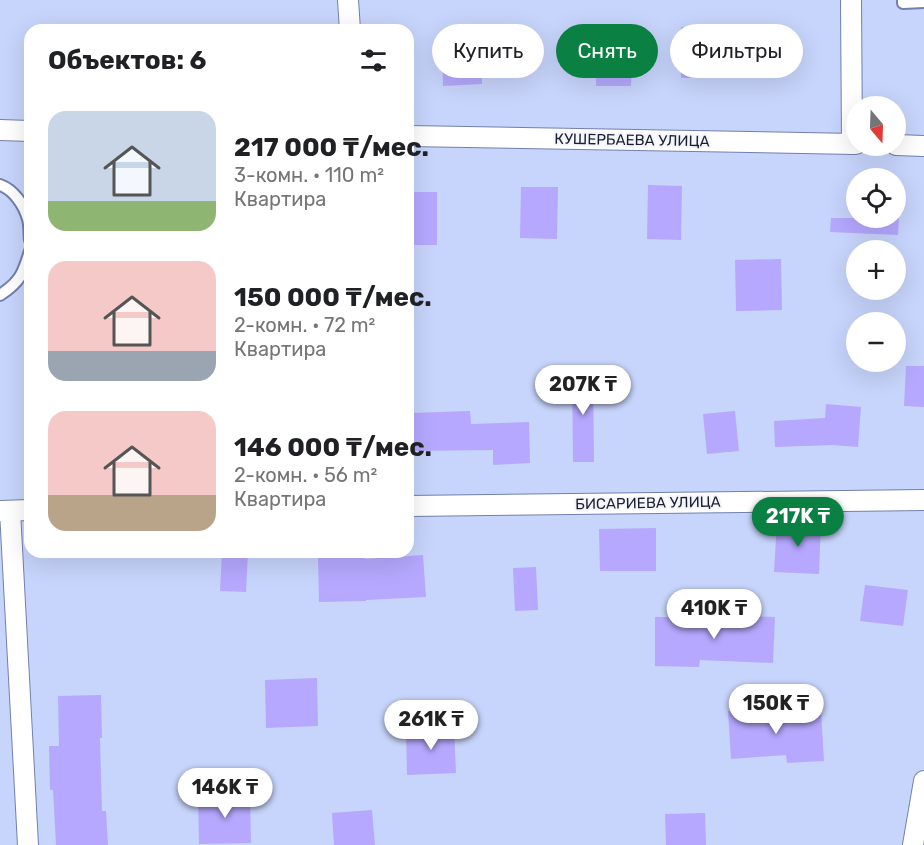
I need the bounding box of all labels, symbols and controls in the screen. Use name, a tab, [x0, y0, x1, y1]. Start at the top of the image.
chip: Купить	[432, 24, 544, 78]
chip: Снять	[556, 24, 658, 78]
chip: Фильтры	[670, 24, 803, 78]
icon: filters	[357, 44, 390, 77]
text: Объектов: 6	[48, 45, 207, 76]
north arrow	[846, 96, 906, 156]
map controls	[846, 96, 906, 372]
street label: КУШЕРБАЕВА УЛИЦА	[554, 130, 710, 150]
text: 217 000 ₸/мес.	[234, 132, 429, 163]
icon: home	[96, 135, 168, 207]
text: 3-комн. · 110 m²	[234, 163, 384, 187]
button: locate	[846, 168, 906, 228]
text: Квартира	[234, 187, 326, 211]
button: +	[846, 240, 906, 300]
text: 150 000 ₸/мес.	[234, 282, 432, 313]
icon: home	[96, 285, 168, 357]
button: −	[846, 312, 906, 372]
text: 2-комн. · 72 m²	[234, 313, 375, 337]
text: Квартира	[234, 337, 326, 361]
pin: 207K ₸	[534, 365, 632, 416]
text: 207K ₸	[549, 372, 617, 396]
text: 146 000 ₸/мес.	[234, 432, 432, 463]
icon: home	[96, 435, 168, 507]
text: 2-комн. · 56 m²	[234, 463, 377, 487]
text: Квартира	[234, 487, 326, 511]
street label: БИСАРИЕВА УЛИЦА	[575, 493, 721, 513]
pin: 217K ₸	[749, 497, 847, 548]
text: 217K ₸	[766, 504, 830, 528]
pin: 410K ₸	[665, 589, 763, 640]
text: 410K ₸	[681, 596, 747, 620]
pin: 150K ₸	[727, 684, 825, 735]
text: 150K ₸	[743, 691, 809, 715]
pin: 261K ₸	[382, 700, 480, 751]
text: 261K ₸	[398, 707, 464, 731]
pin: 146K ₸	[176, 768, 274, 819]
text: 146K ₸	[192, 775, 258, 799]

